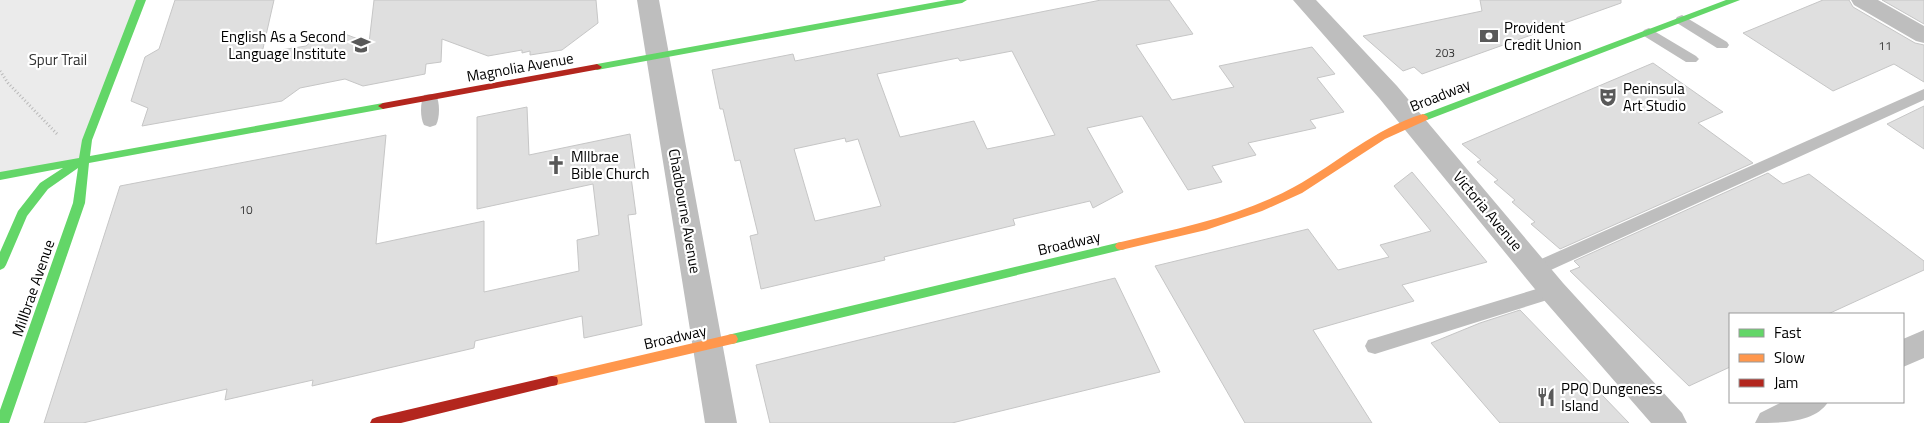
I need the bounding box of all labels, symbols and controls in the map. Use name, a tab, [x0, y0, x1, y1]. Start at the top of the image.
place label: Provident Credit Union	[1504, 16, 1581, 56]
place label: English As a Second Language Institute	[221, 25, 346, 65]
bank icon: Provident Credit Union	[1478, 25, 1500, 47]
school or university icon: English As a Second Language Institute	[350, 34, 372, 56]
house number: 11	[1878, 36, 1892, 55]
house number: 203	[1435, 43, 1455, 62]
street label: Magnolia Avenue	[465, 46, 575, 88]
park label: Spur Trail	[29, 48, 87, 71]
street label: Broadway	[1406, 72, 1474, 118]
place label: Peninsula Art Studio	[1623, 77, 1686, 117]
theatre icon: Peninsula Art Studio	[1597, 86, 1619, 108]
place label: Mllbrae Bible Church	[571, 145, 650, 185]
street label: Chadbourne Avenue	[663, 147, 707, 275]
church icon: Mllbrae Bible Church	[545, 154, 567, 176]
street label: Victoria Avenue	[1448, 166, 1528, 256]
house number: 10	[239, 200, 253, 219]
street label: Broadway	[1035, 225, 1103, 261]
street label: Millbrae Avenue	[6, 236, 60, 340]
legend	[1729, 313, 1904, 403]
street label: Broadway	[641, 319, 709, 355]
text: Fast	[1774, 321, 1802, 344]
text: Slow	[1774, 346, 1805, 369]
text: Jam	[1774, 371, 1798, 394]
place label: PPQ Dungeness Island	[1561, 377, 1663, 417]
restaurant icon: PPQ Dungeness Island	[1535, 386, 1557, 408]

